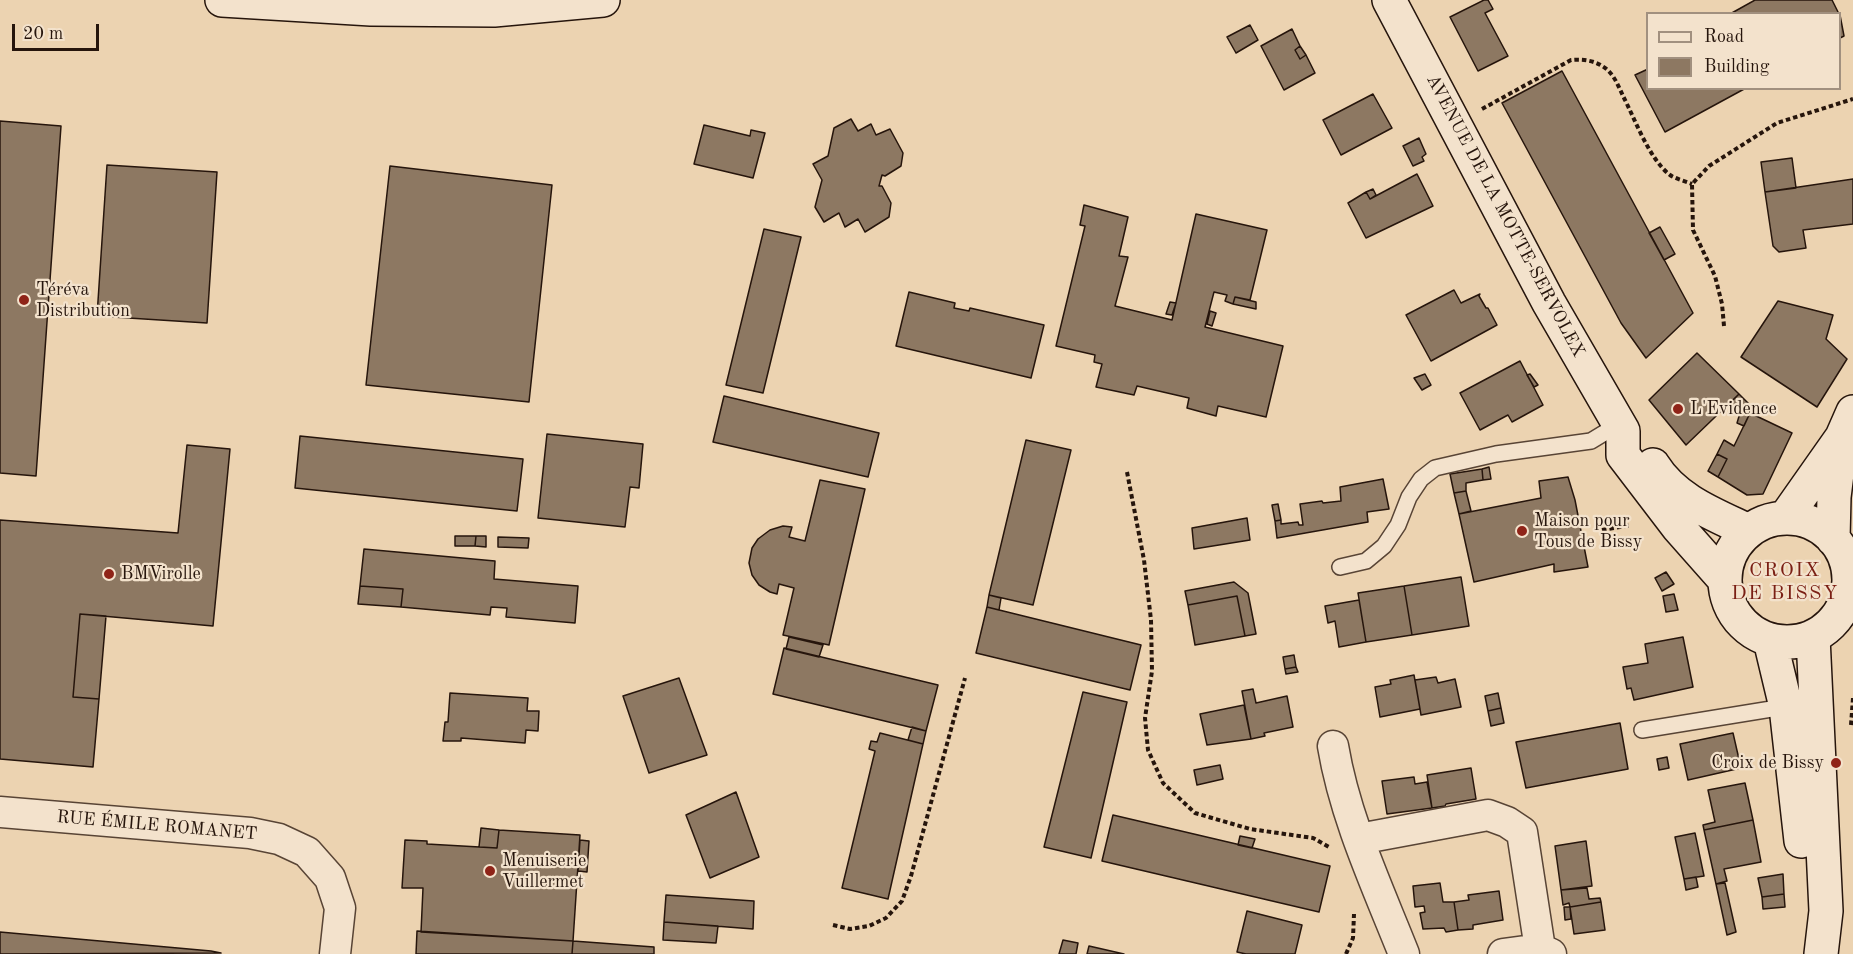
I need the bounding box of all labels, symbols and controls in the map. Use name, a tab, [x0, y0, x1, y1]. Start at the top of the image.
scale bar	[15, 12, 102, 50]
legend	[1646, 12, 1841, 90]
text: 20 m	[23, 25, 63, 43]
text: Road	[1704, 28, 1744, 46]
text: Building	[1704, 58, 1769, 76]
street label: AVENUE DE LA MOTTE-SERVOLEX	[1421, 71, 1589, 361]
place label: Téréva Distribution	[36, 279, 130, 322]
marker: Téréva Distribution	[17, 293, 31, 307]
place label: L'Evidence	[1690, 398, 1777, 420]
marker: L'Evidence	[1671, 402, 1685, 416]
place label: Maison pour Tous de Bissy	[1534, 510, 1642, 552]
marker: Maison pour Tous de Bissy	[1515, 524, 1529, 538]
district label: CROIX DE BISSY	[1731, 559, 1839, 606]
place label: BMVirolle	[121, 563, 201, 585]
marker: BMVirolle	[102, 567, 116, 581]
place label: Croix de Bissy	[1711, 752, 1824, 774]
marker: Croix de Bissy	[1829, 756, 1843, 770]
street label: RUE ÉMILE ROMANET	[56, 806, 258, 846]
place label: Menuiserie Vuillermet	[502, 850, 586, 892]
marker: Menuiserie Vuillermet	[483, 864, 497, 878]

